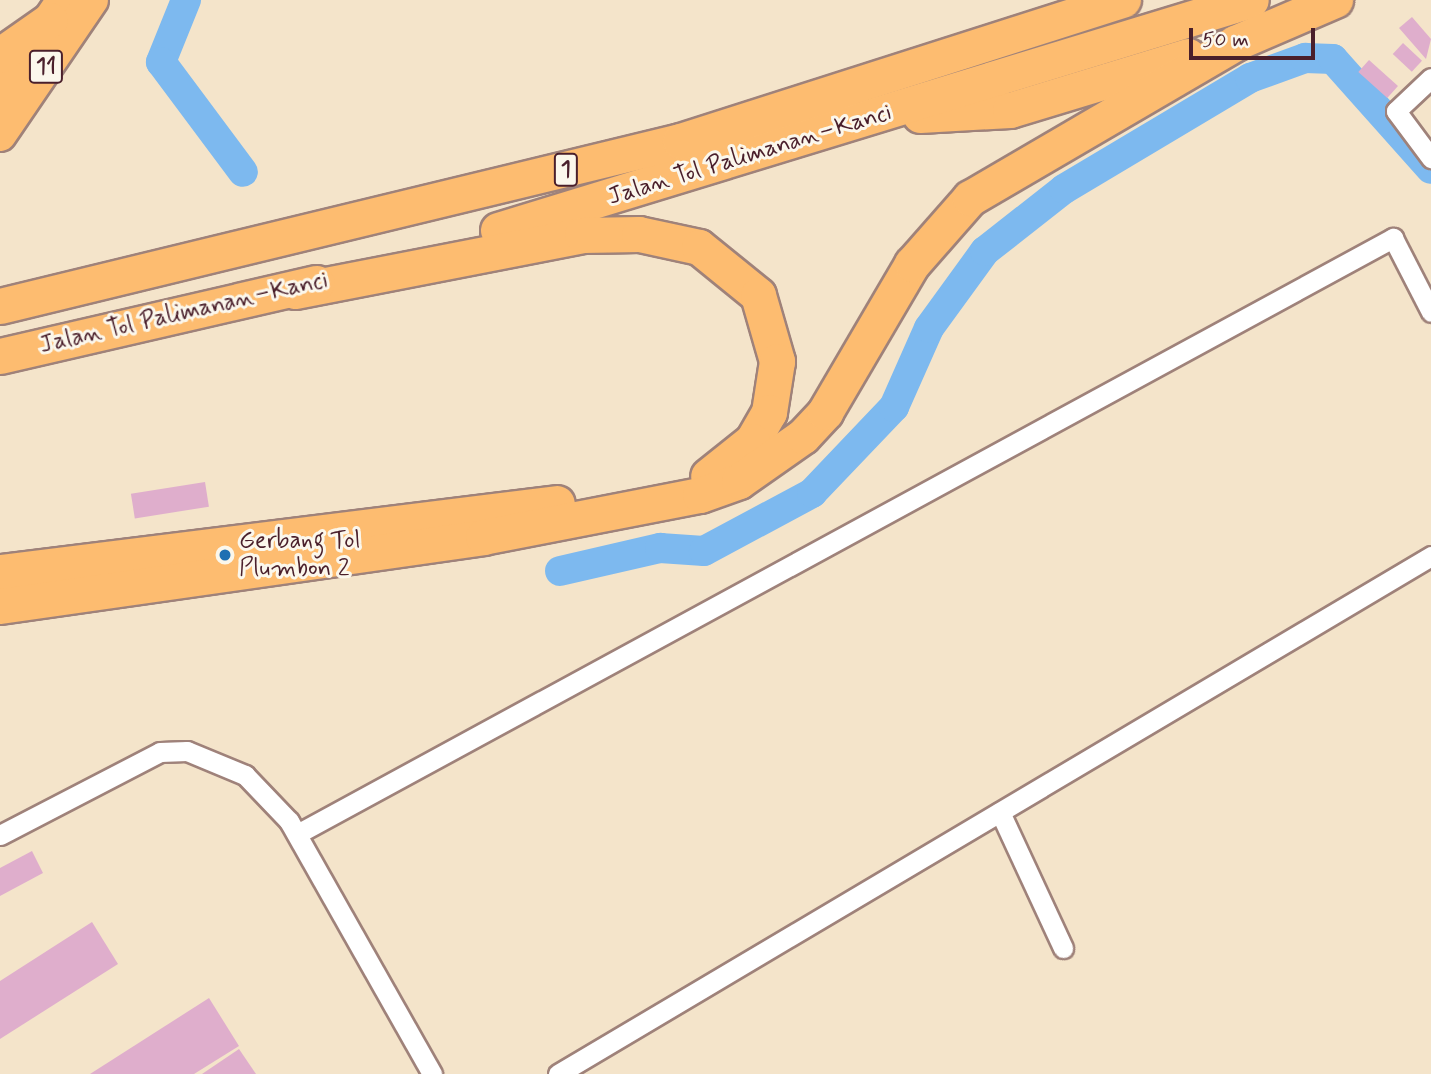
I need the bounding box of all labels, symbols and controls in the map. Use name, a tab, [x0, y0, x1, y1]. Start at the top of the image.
scale bar	[1193, 14, 1319, 58]
text: 50 m	[1202, 26, 1249, 54]
road number: 11	[28, 48, 64, 86]
street label: Jalan Tol Palimanan–Kanci	[605, 98, 895, 212]
road number: 1	[554, 150, 578, 190]
street label: Jalan Tol Palimanan–Kanci	[38, 266, 330, 360]
place label: Gerbang Tol Plumbon 2	[239, 527, 359, 583]
marker: Gerbang Tol Plumbon 2	[217, 547, 233, 563]

